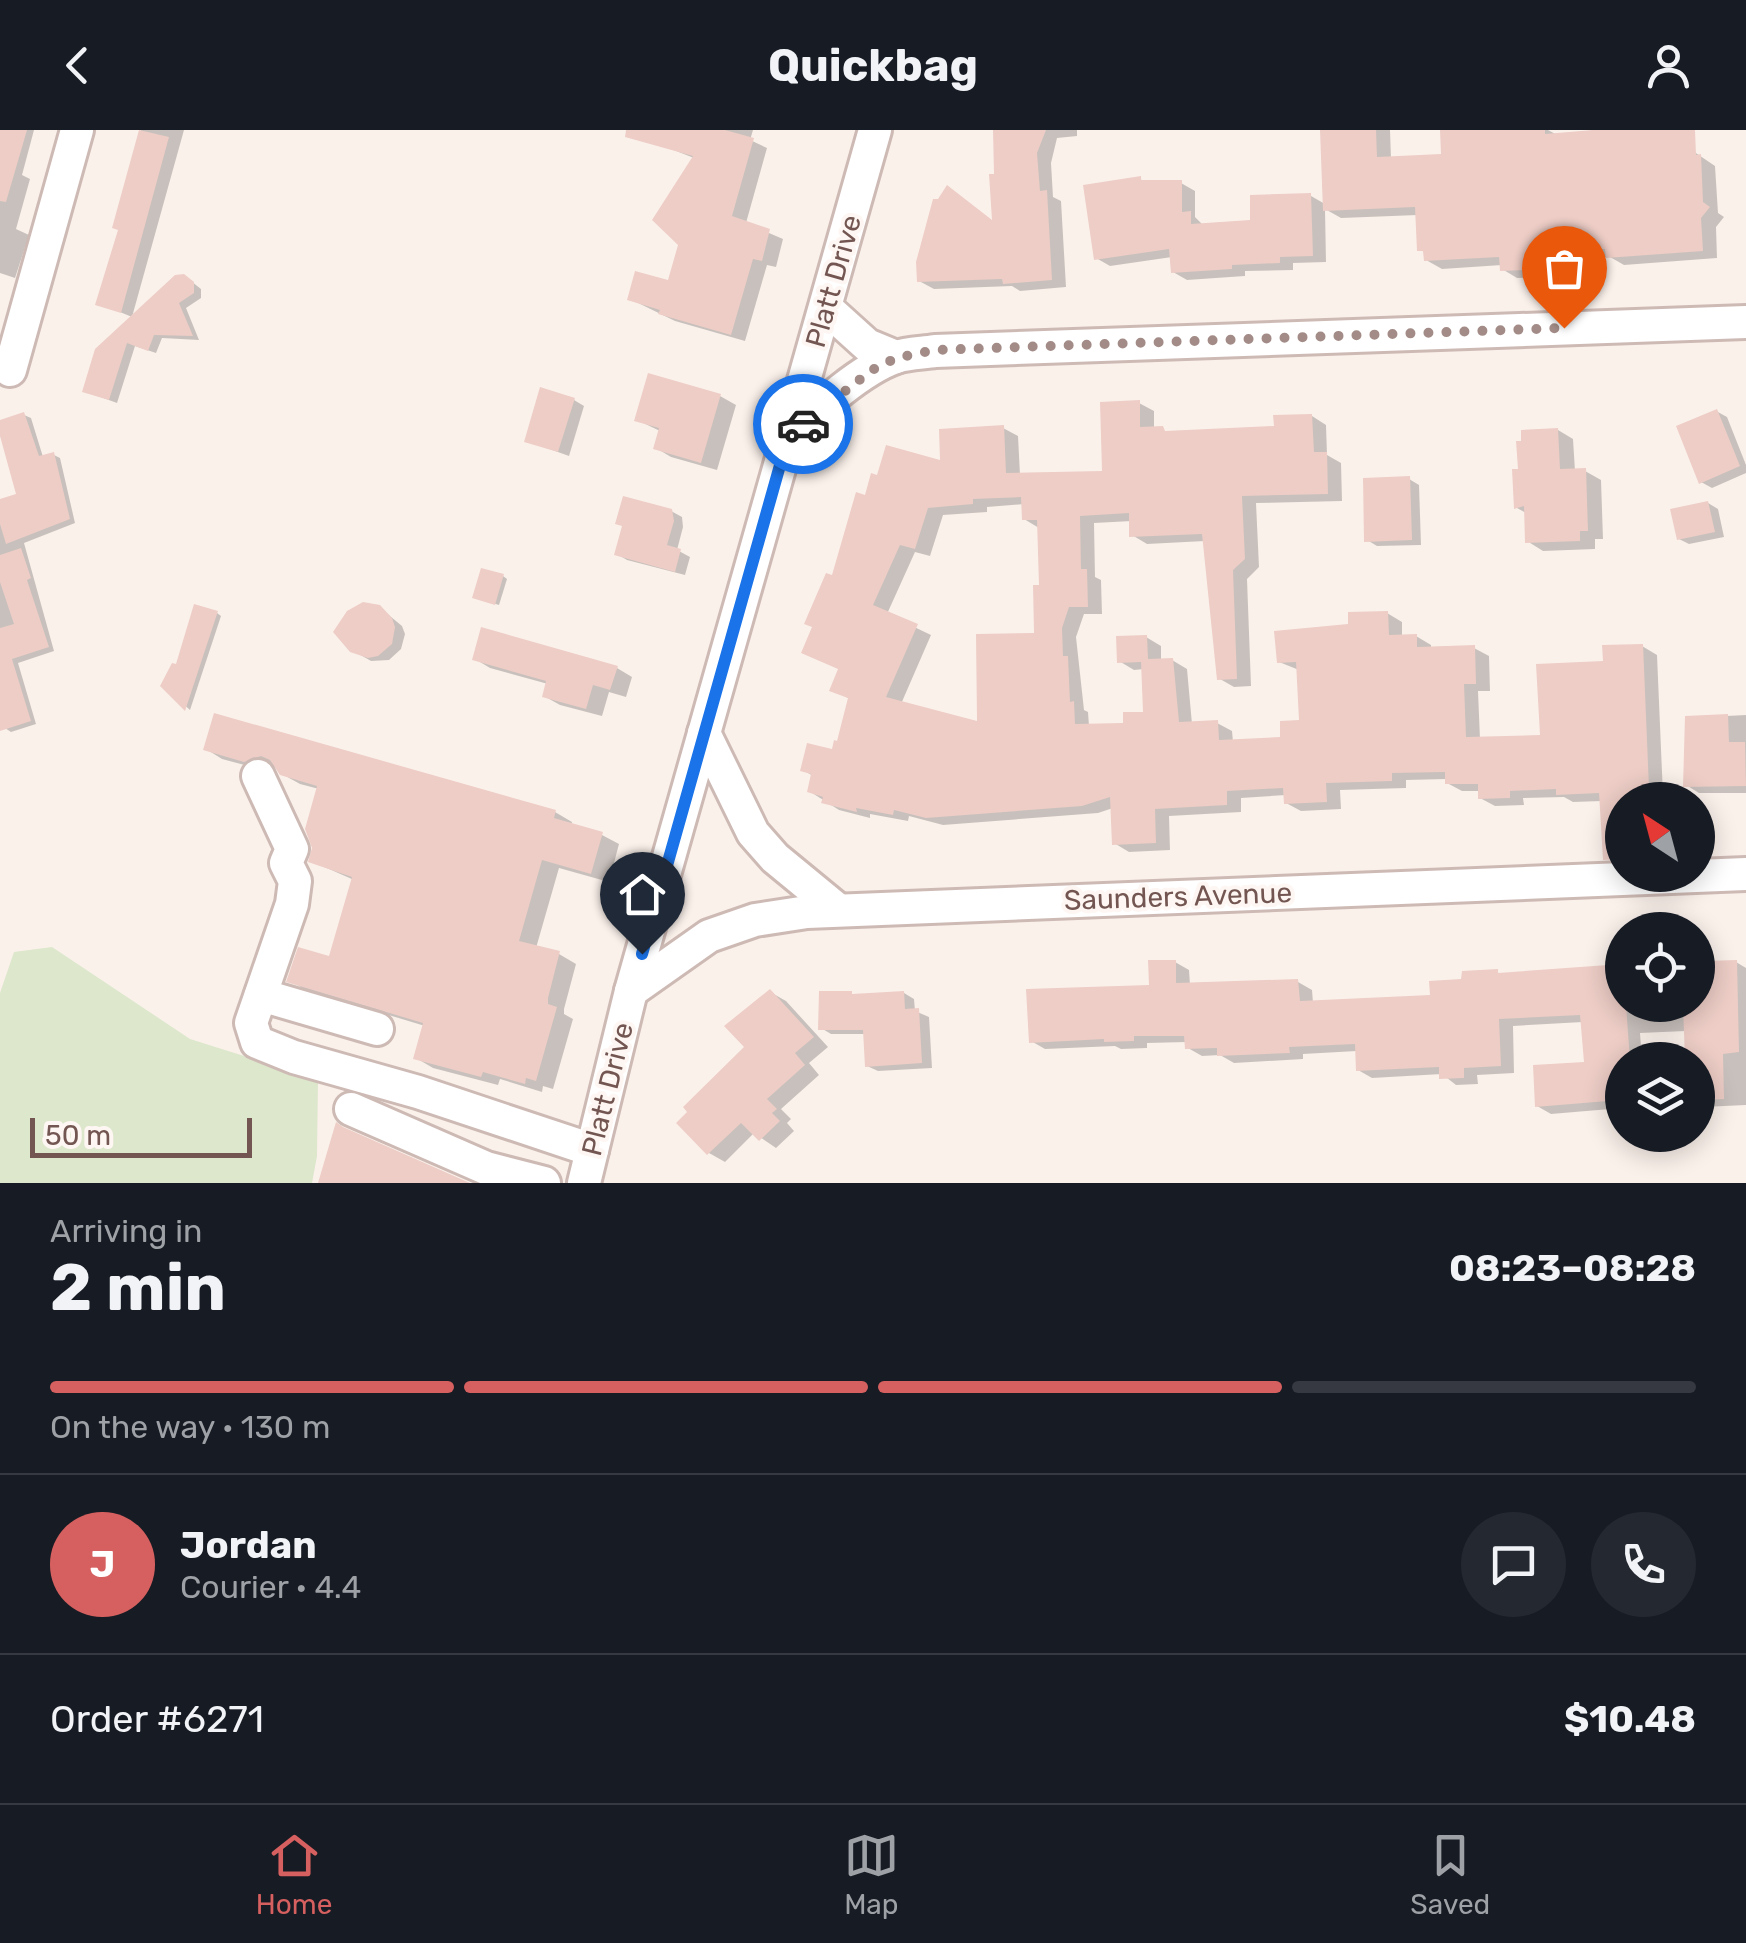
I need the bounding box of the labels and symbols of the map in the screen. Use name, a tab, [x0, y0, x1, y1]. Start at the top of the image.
street label: Platt Drive	[799, 211, 868, 351]
pin	[1522, 226, 1607, 329]
courier	[753, 374, 853, 474]
north arrow	[1605, 782, 1715, 892]
pin	[600, 852, 685, 955]
street label: Saunders Avenue	[1063, 876, 1293, 917]
street label: Platt Drive	[575, 1019, 640, 1159]
scale bar	[30, 1113, 252, 1158]

